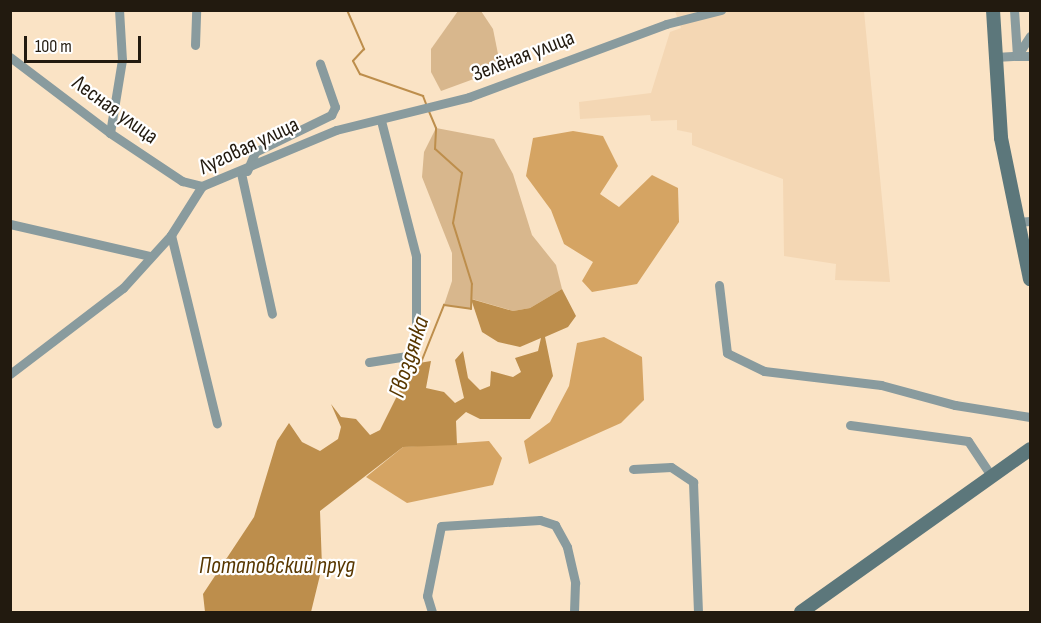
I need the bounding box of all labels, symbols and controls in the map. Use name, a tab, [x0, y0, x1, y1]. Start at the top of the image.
scale bar	[27, 24, 144, 62]
street label: Зелёная улица	[468, 24, 578, 88]
text: 100 m	[35, 36, 72, 57]
street label: Лесная улица	[67, 70, 163, 150]
street label: Луговая улица	[195, 111, 303, 181]
water label: Гвоздянка	[382, 313, 436, 401]
water label: Потаповский пруд	[199, 552, 355, 580]

